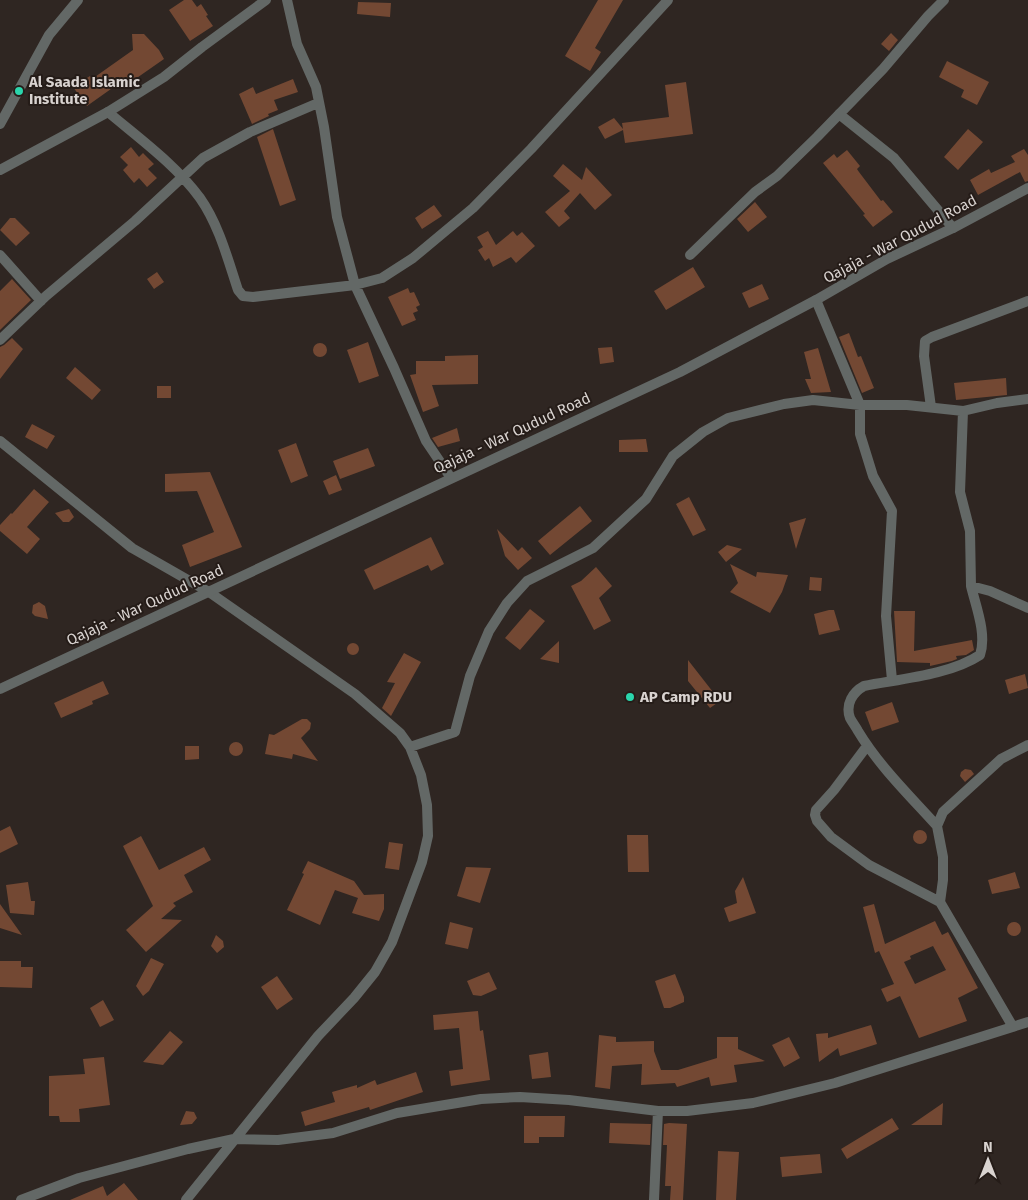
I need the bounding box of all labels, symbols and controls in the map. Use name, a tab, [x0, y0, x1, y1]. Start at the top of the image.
place label: Al Saada Islamic Institute	[28, 73, 141, 108]
marker: Al Saada Islamic Institute	[13, 85, 25, 97]
street label: Qajaja - War Qudud Road	[820, 191, 980, 287]
street label: Qajaja - War Qudud Road	[431, 389, 593, 477]
street label: Qajaja - War Qudud Road	[64, 561, 226, 649]
place label: AP Camp RDU	[639, 688, 732, 706]
marker: AP Camp RDU	[624, 691, 636, 703]
north arrow	[963, 1135, 1013, 1185]
text: N	[983, 1139, 993, 1156]

